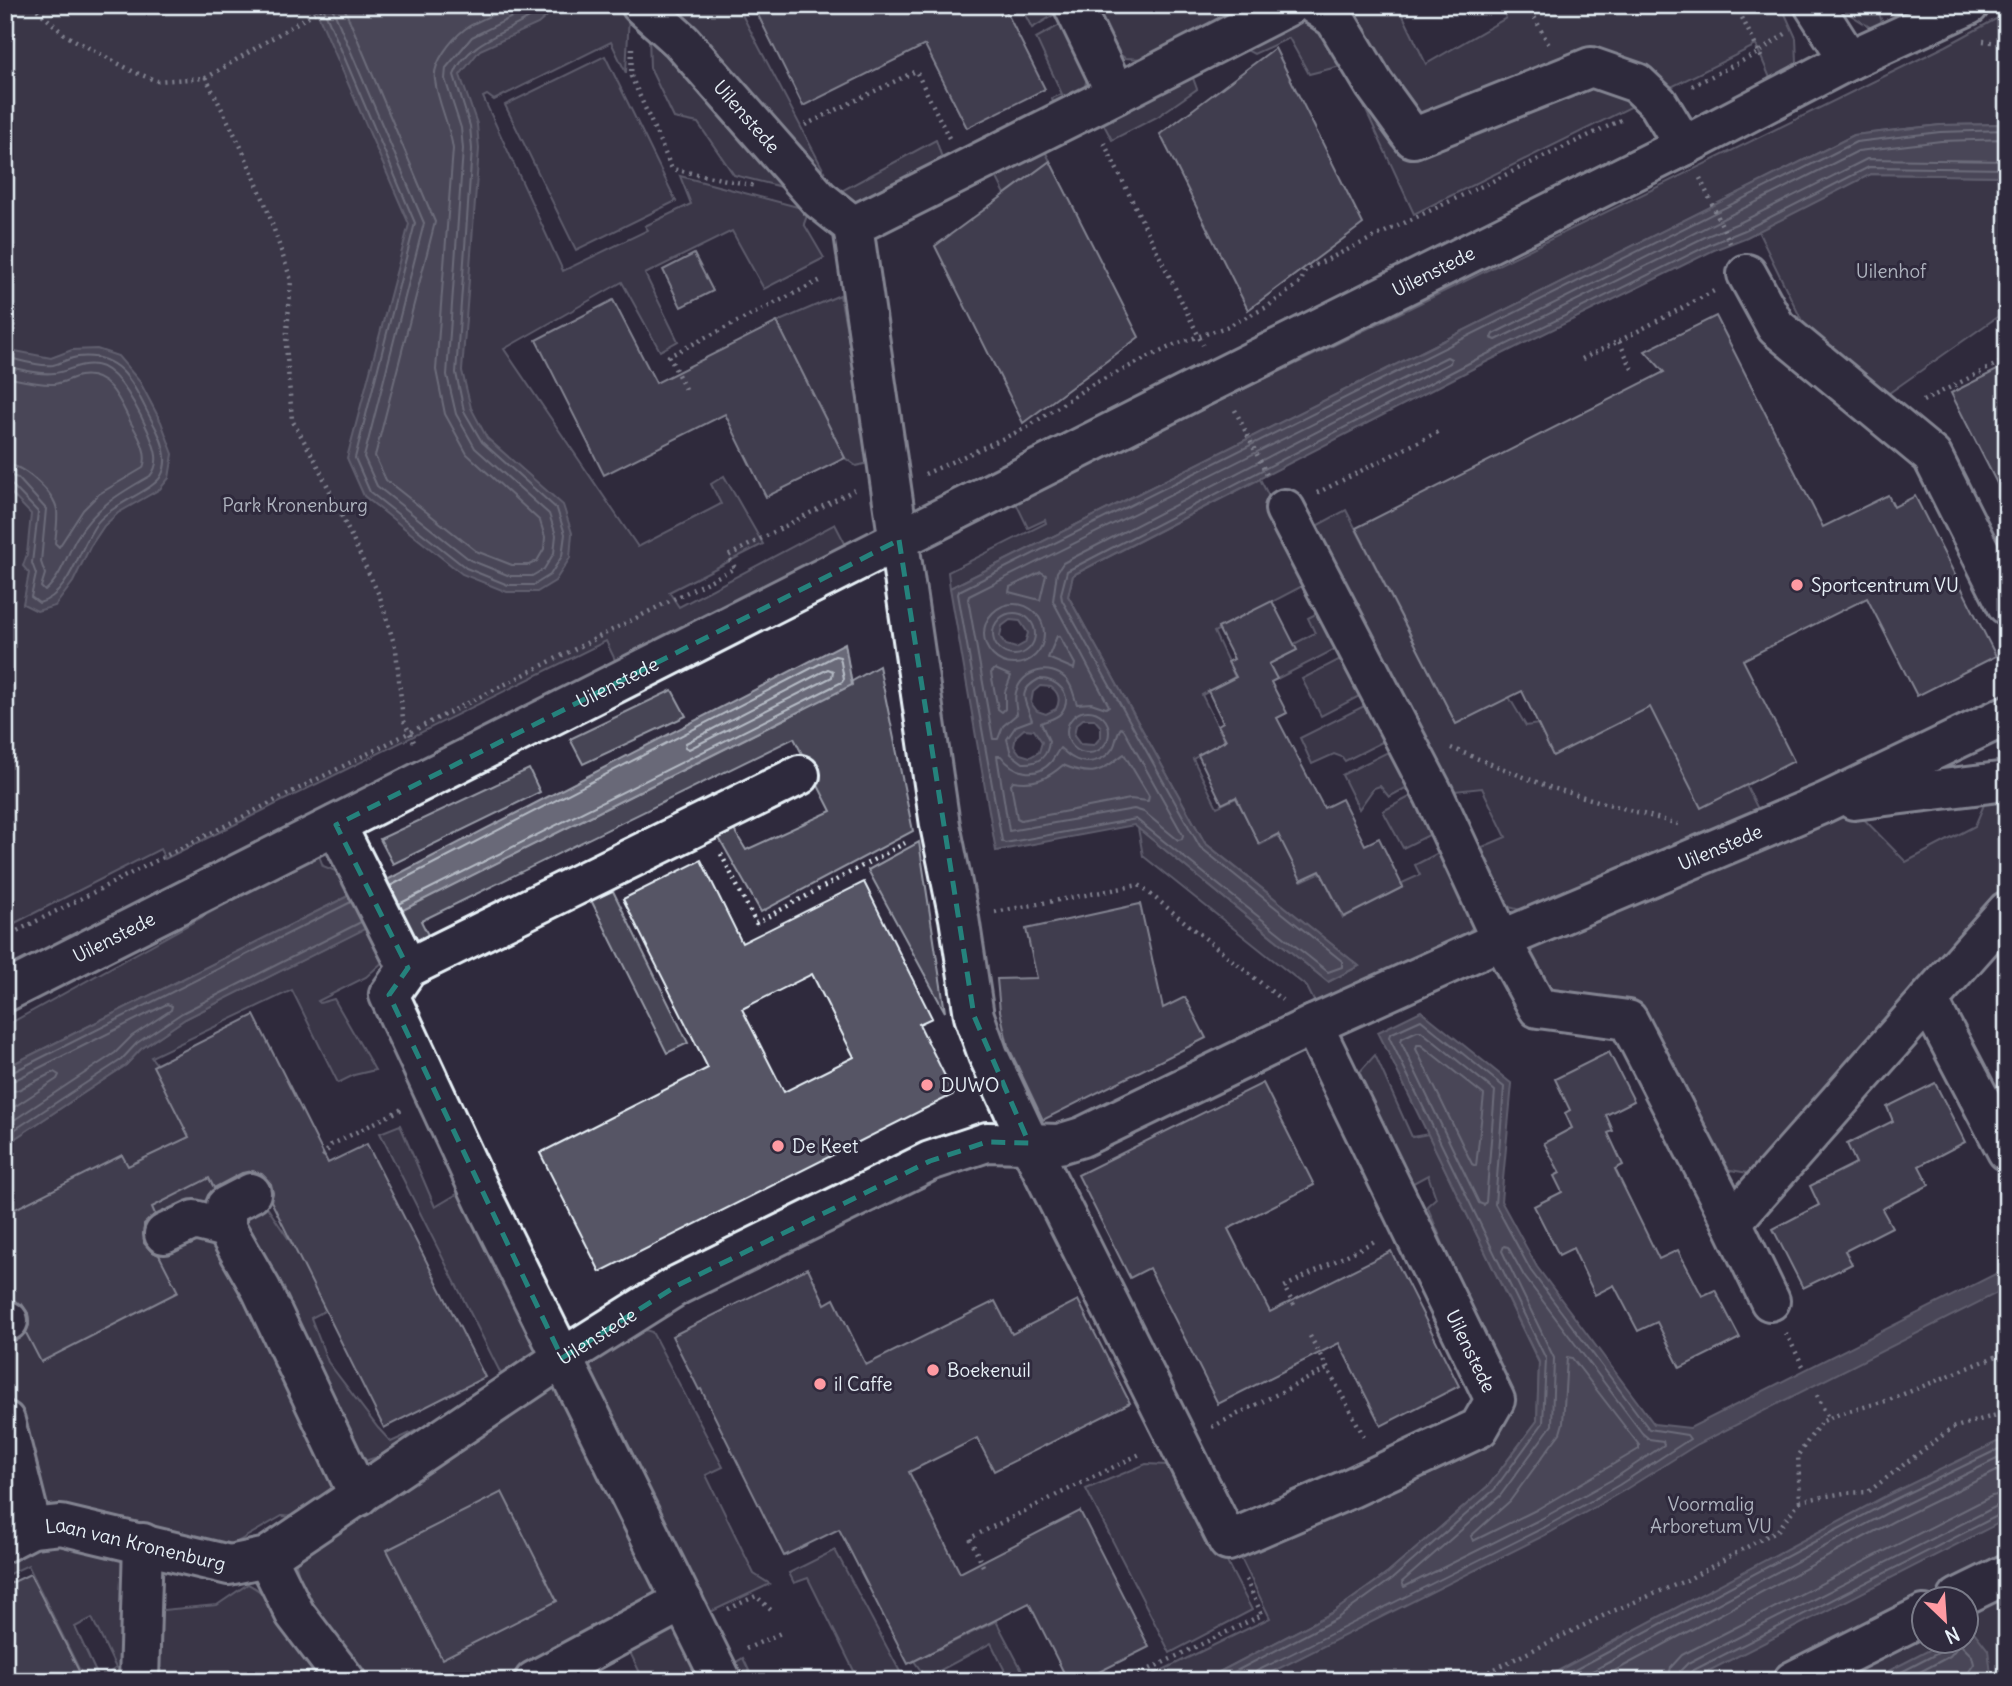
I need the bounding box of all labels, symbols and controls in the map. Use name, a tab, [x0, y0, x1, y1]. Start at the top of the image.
street label: Uilenstede	[709, 75, 785, 158]
street label: Uilenstede	[1388, 240, 1479, 302]
park label: Uilenhof	[1856, 259, 1927, 283]
park label: Park Kronenburg	[222, 493, 368, 517]
place label: Sportcentrum VU	[1811, 573, 1959, 597]
marker: Sportcentrum VU	[1789, 577, 1805, 593]
street label: Uilenstede	[572, 652, 662, 713]
street label: Uilenstede	[1674, 819, 1766, 876]
street label: Uilenstede	[69, 906, 159, 968]
place label: DUWO	[941, 1073, 999, 1097]
marker: DUWO	[919, 1077, 935, 1093]
place label: De Keet	[792, 1134, 858, 1158]
marker: De Keet	[770, 1138, 786, 1154]
street label: Uilenstede	[553, 1302, 641, 1370]
street label: Uilenstede	[1441, 1306, 1501, 1396]
place label: Boekenuil	[947, 1358, 1031, 1382]
marker: Boekenuil	[925, 1362, 941, 1378]
place label: il Caffe	[834, 1372, 892, 1396]
marker: il Caffe	[812, 1376, 828, 1392]
park label: Voormalig Arboretum VU	[1650, 1492, 1772, 1538]
street label: Laan van Kronenburg	[44, 1513, 228, 1576]
north arrow	[1910, 1584, 1980, 1654]
text: N	[1941, 1622, 1963, 1649]

